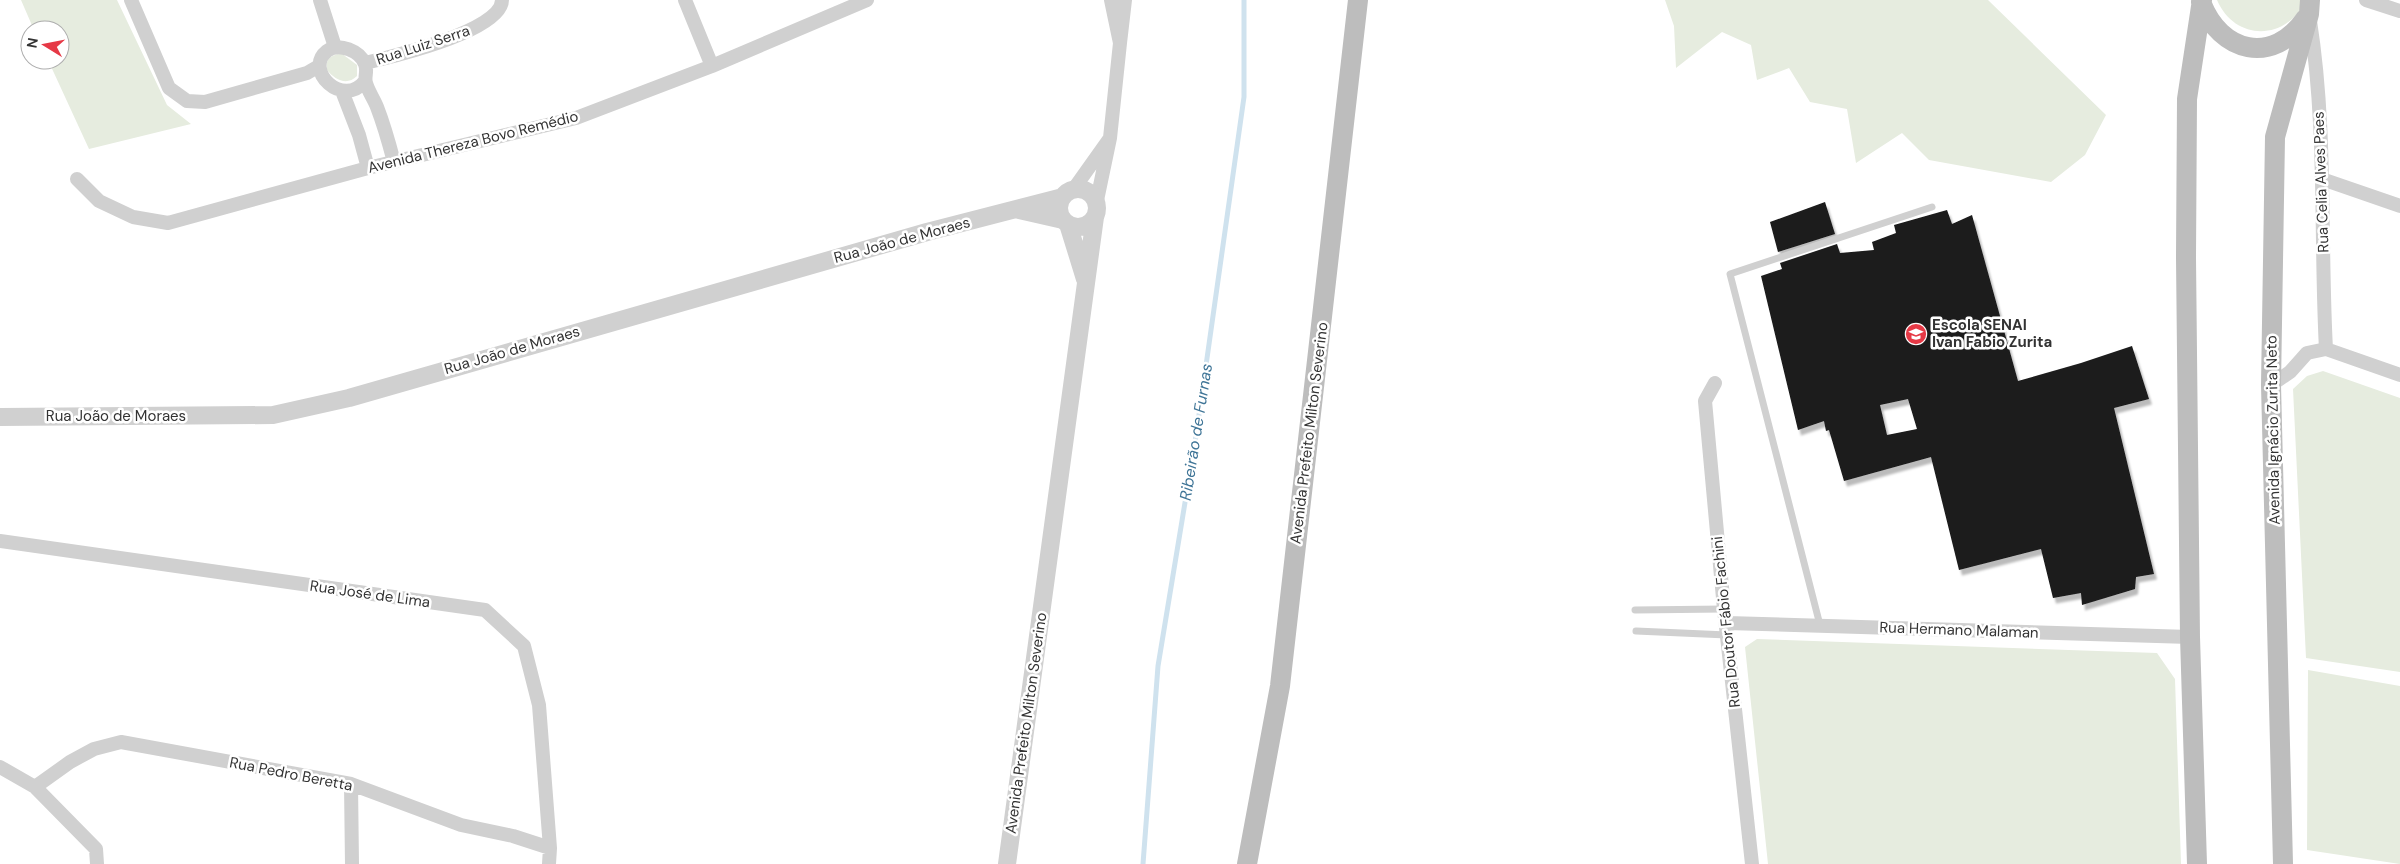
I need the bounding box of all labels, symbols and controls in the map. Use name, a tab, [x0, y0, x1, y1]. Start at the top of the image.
north arrow	[20, 20, 70, 70]
street label: Rua Luiz Serra	[374, 20, 472, 70]
text: N	[22, 36, 42, 49]
street label: Avenida Thereza Bovo Remédio	[366, 106, 580, 178]
street label: Rua Celia Alves Paes	[2309, 111, 2333, 253]
street label: Rua João de Moraes	[832, 212, 972, 268]
place label: Escola SENAI Ivan Fabio Zurita	[1932, 315, 2052, 352]
street label: Rua João de Moraes	[442, 321, 582, 379]
street label: Avenida Prefeito Milton Severino	[1285, 321, 1333, 545]
school or university icon: Escola SENAI Ivan Fabio Zurita	[1904, 322, 1928, 346]
street label: Avenida Ignácio Zurita Neto	[2261, 335, 2285, 525]
water label: Ribeirão de Furnas	[1175, 362, 1217, 502]
street label: Rua João de Moraes	[46, 406, 186, 426]
street label: Rua Doutor Fábio Fachini	[1707, 536, 1745, 708]
street label: Rua José de Lima	[309, 576, 431, 612]
street label: Avenida Prefeito Milton Severino	[1001, 611, 1051, 835]
street label: Rua Hermano Malaman	[1879, 617, 2039, 643]
street label: Rua Pedro Beretta	[228, 752, 354, 796]

